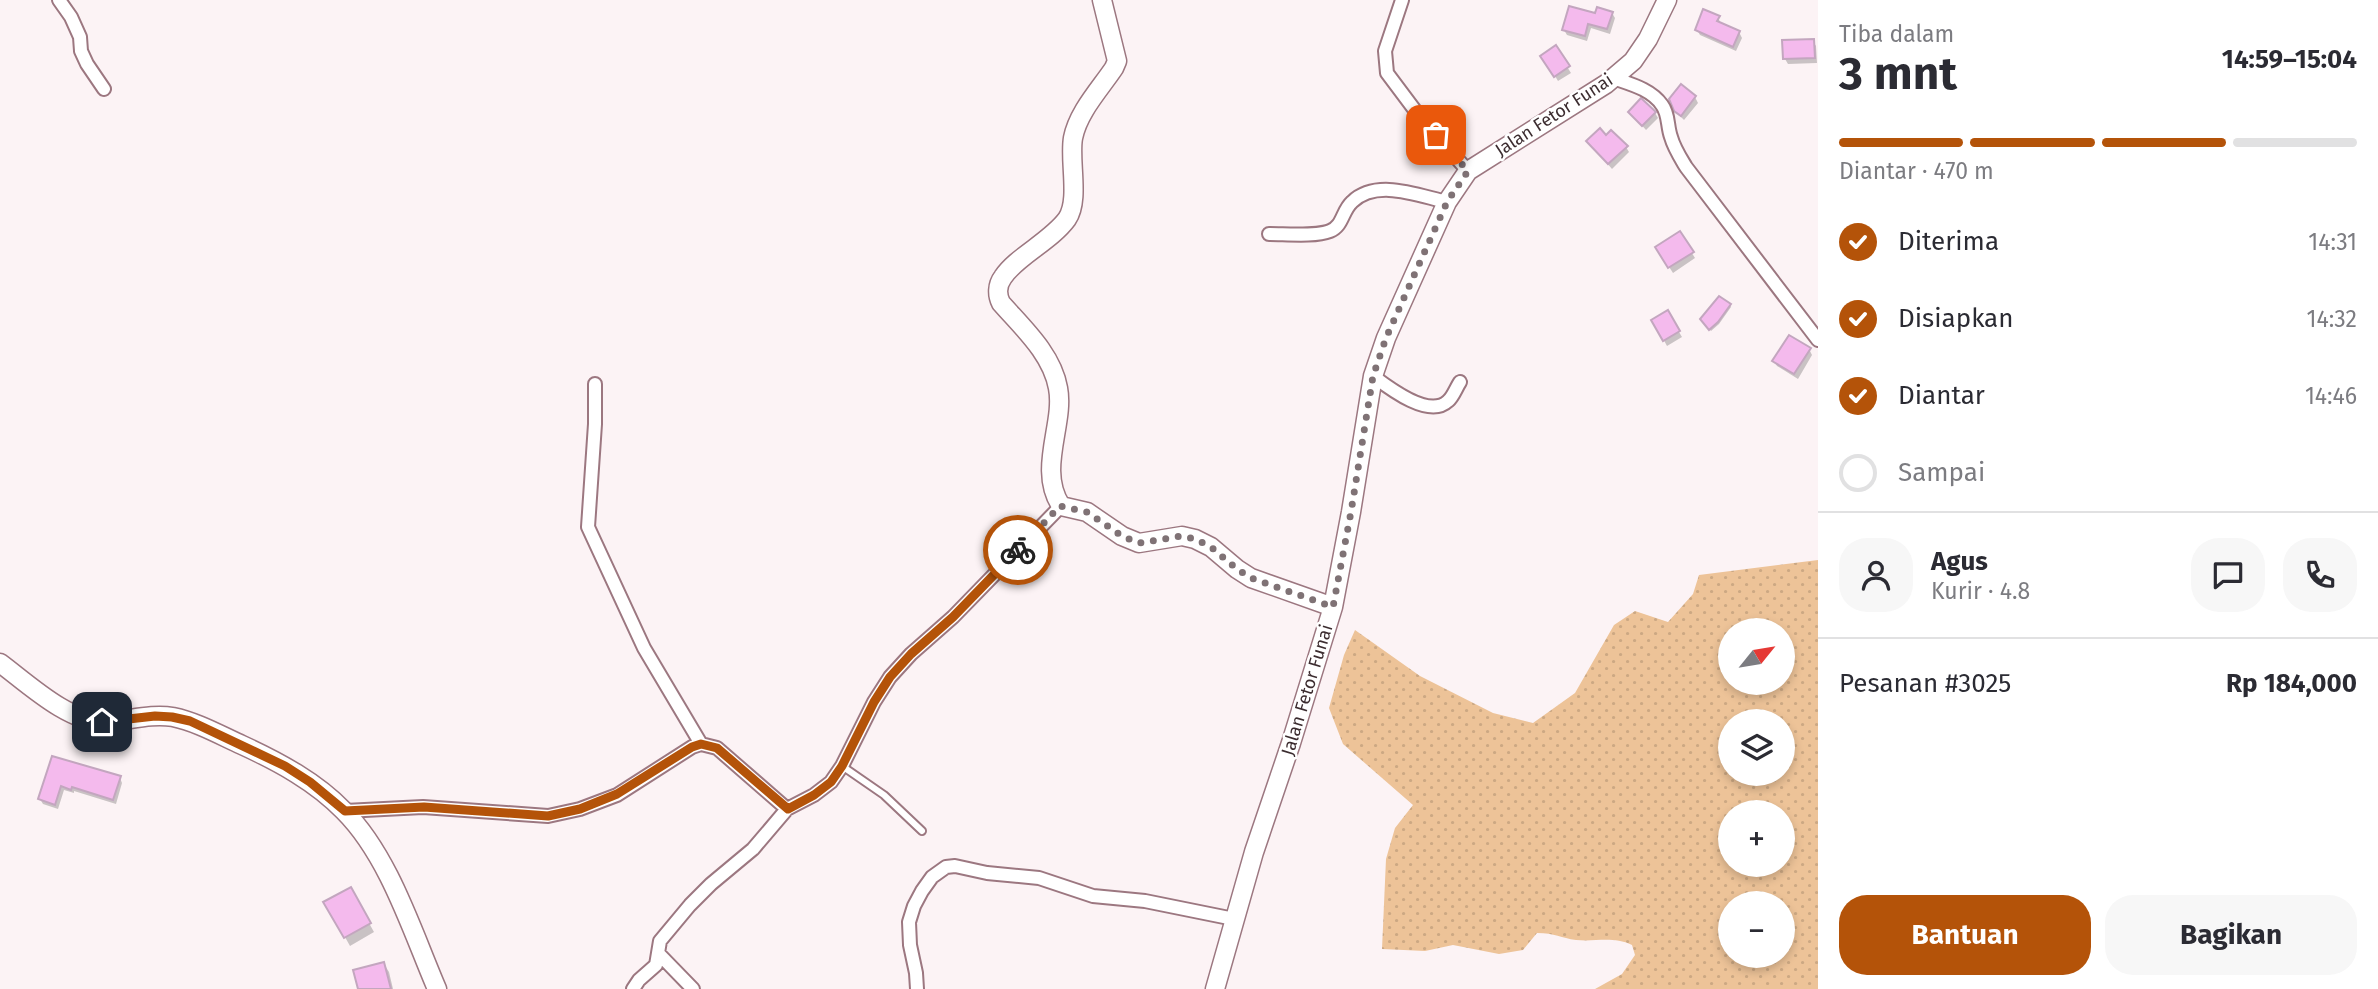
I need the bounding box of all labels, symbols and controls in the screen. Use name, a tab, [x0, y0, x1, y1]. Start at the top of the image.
text: Tiba dalam	[1839, 20, 1954, 48]
text: 14:59–15:04	[2222, 44, 2357, 75]
text: 3 mnt	[1839, 46, 1957, 101]
street label: Jalan Fetor Funai	[1491, 69, 1617, 161]
pin	[1406, 105, 1466, 165]
icon: bag	[1417, 116, 1455, 154]
text: Diantar · 470 m	[1839, 157, 1994, 185]
icon: check	[1839, 223, 1877, 261]
text: Diterima	[1898, 226, 1999, 257]
text: 14:31	[2308, 228, 2357, 256]
icon: check	[1839, 300, 1877, 338]
text: Disiapkan	[1898, 303, 2013, 334]
text: 14:32	[2306, 305, 2357, 333]
icon: check	[1839, 377, 1877, 415]
text: Diantar	[1898, 380, 1985, 411]
text: 14:46	[2305, 382, 2357, 410]
text: Sampai	[1898, 457, 1985, 488]
courier	[983, 515, 1053, 585]
icon: bike	[999, 531, 1037, 569]
button: person	[1839, 538, 1913, 612]
button: chat	[2191, 538, 2265, 612]
button: phone	[2283, 538, 2357, 612]
text: Agus	[1931, 546, 1988, 577]
text: Kurir · 4.8	[1931, 577, 2030, 605]
north arrow	[1718, 618, 1796, 695]
map controls	[1718, 618, 1795, 968]
street label: Jalan Fetor Funai	[1277, 622, 1337, 758]
text: Pesanan #3025	[1839, 668, 2011, 699]
text: Rp 184,000	[2226, 668, 2357, 699]
pin	[72, 692, 132, 752]
icon: home	[83, 703, 121, 741]
button: layers	[1718, 709, 1795, 786]
button: +	[1718, 800, 1795, 877]
button: −	[1718, 891, 1795, 968]
button: Bantuan	[1839, 895, 2091, 975]
button: Bagikan	[2105, 895, 2357, 975]

